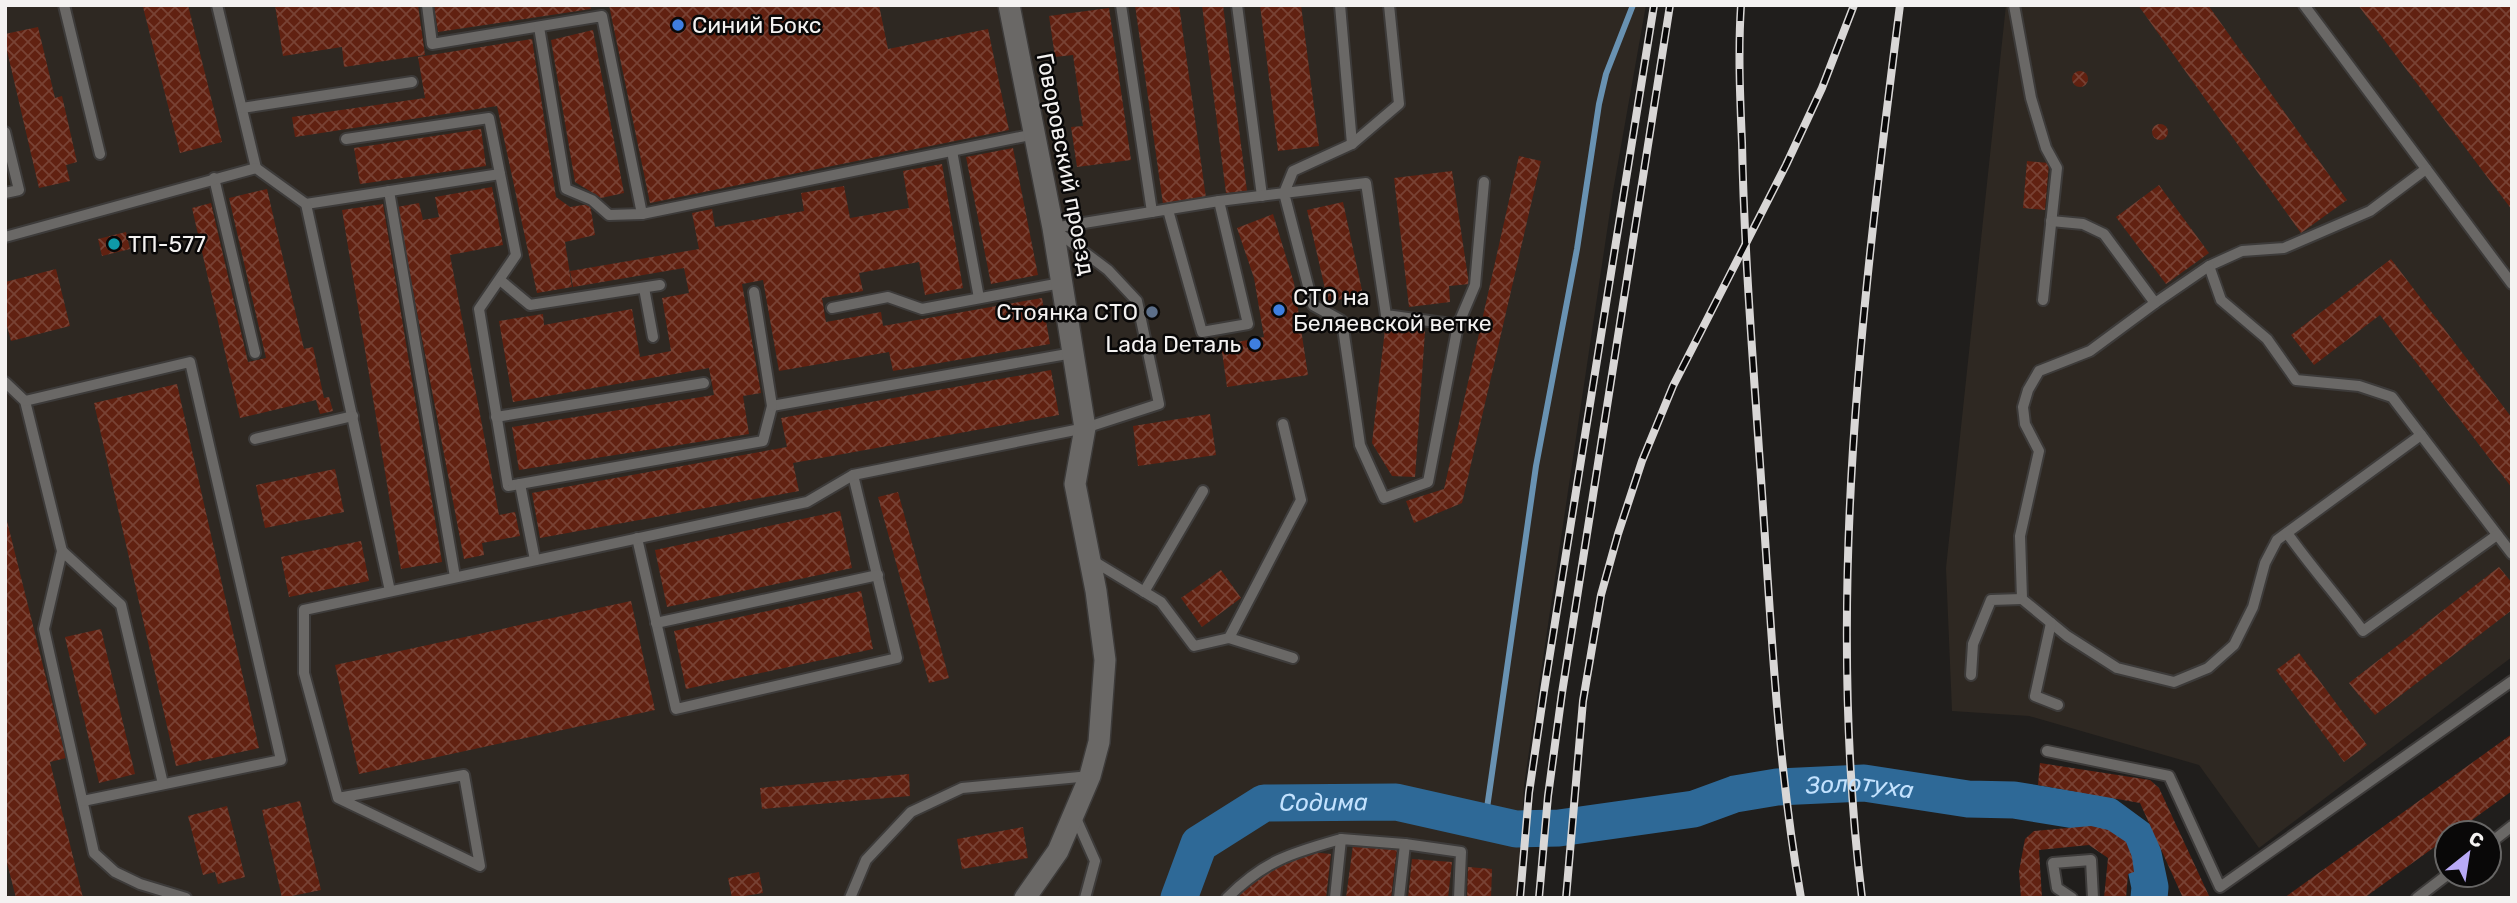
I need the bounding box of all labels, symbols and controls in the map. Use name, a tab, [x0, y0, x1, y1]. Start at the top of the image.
place label: Синий Бокс	[692, 11, 821, 39]
marker: Синий Бокс	[670, 17, 686, 33]
street label: Говоровский проезд	[1031, 50, 1101, 278]
place label: ТП-577	[128, 230, 206, 258]
marker: ТП-577	[106, 236, 122, 252]
place label: СТО на Беляевской ветке	[1293, 283, 1492, 337]
place label: Стоянка СТО	[996, 298, 1138, 326]
marker: СТО на Беляевской ветке	[1271, 302, 1287, 318]
marker: Стоянка СТО	[1144, 304, 1160, 320]
place label: Lada Dеталь	[1105, 330, 1241, 358]
marker: Lada Dеталь	[1247, 336, 1263, 352]
water label: Золотуха	[1804, 769, 1916, 804]
water label: Содима	[1279, 788, 1368, 817]
north arrow	[2433, 819, 2503, 889]
text: С	[2465, 826, 2488, 853]

